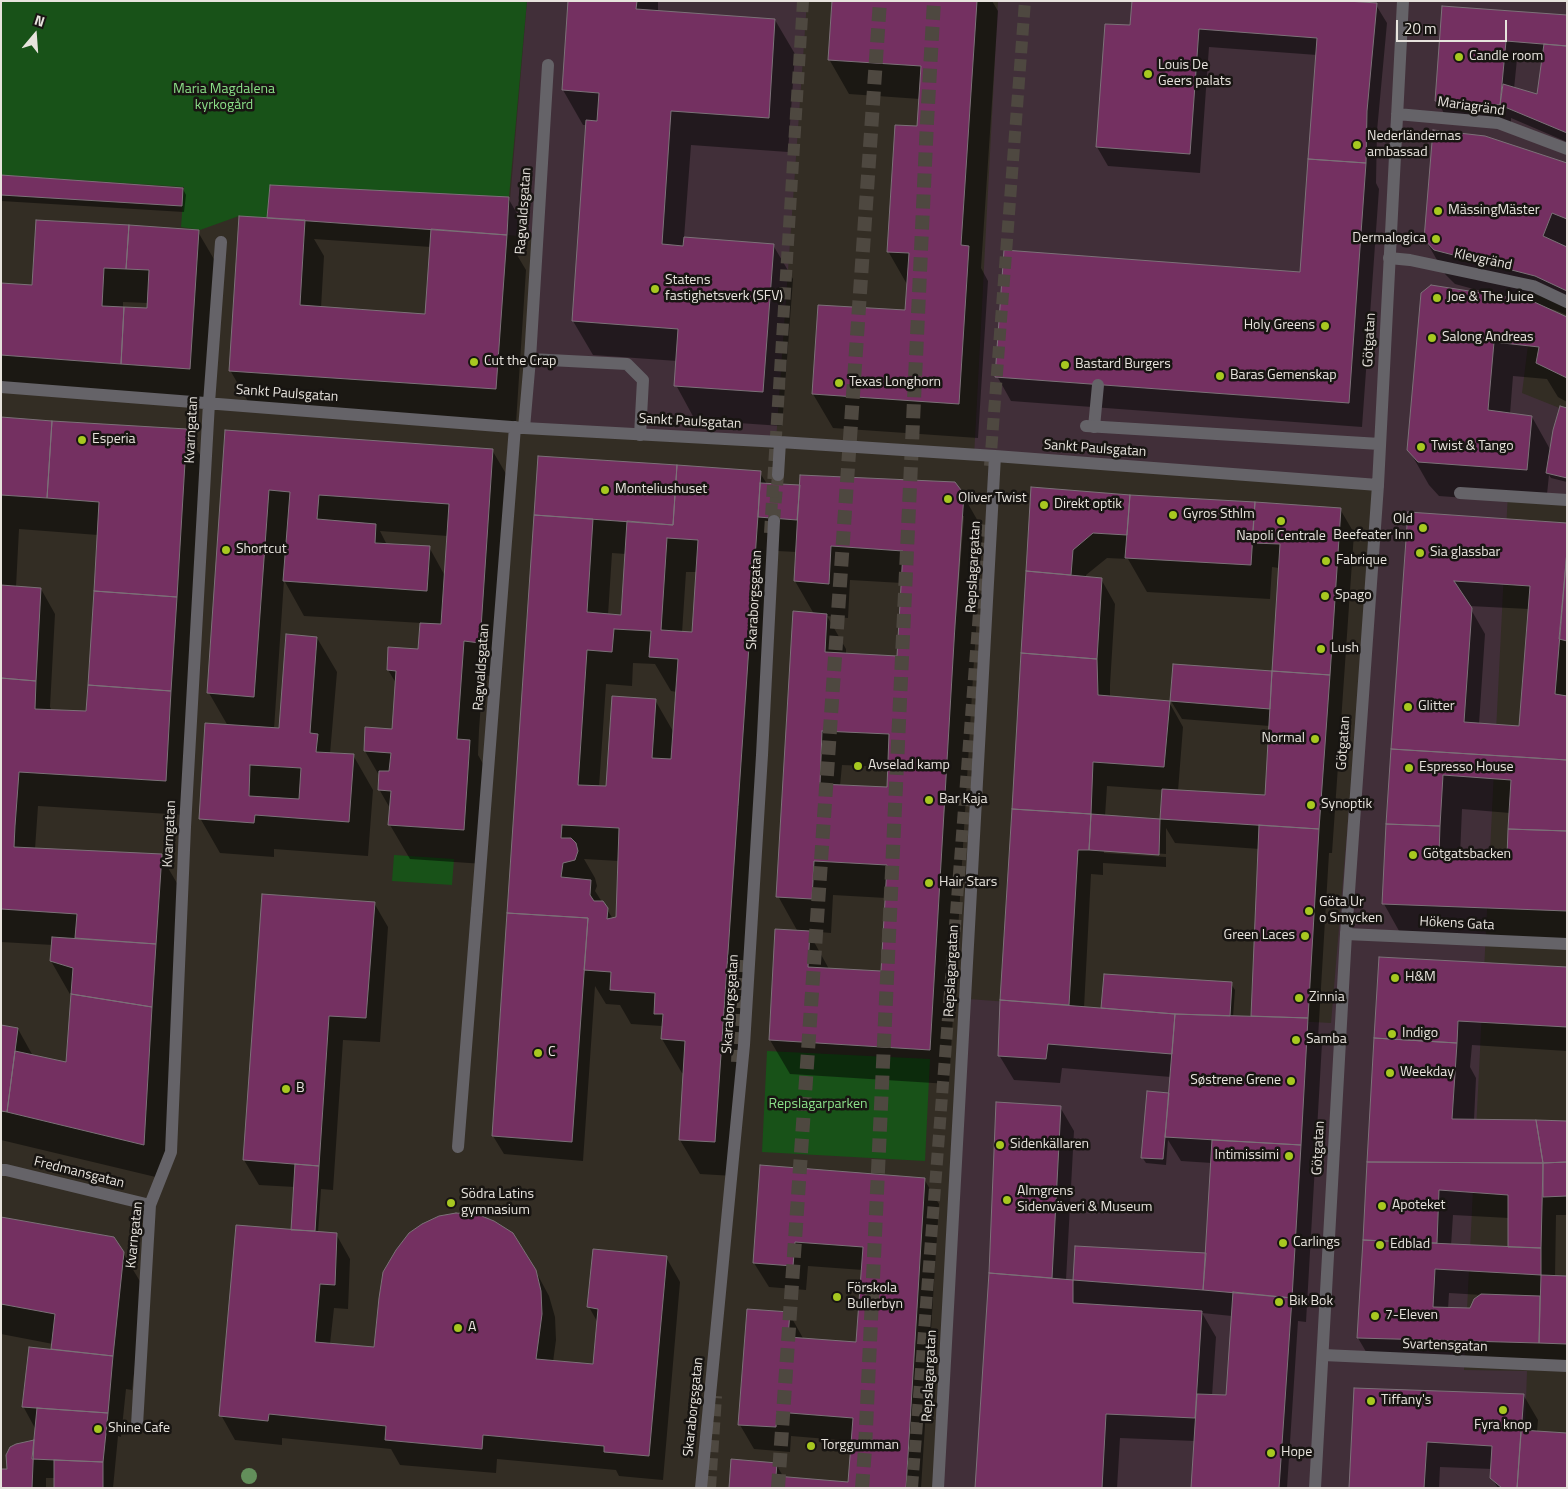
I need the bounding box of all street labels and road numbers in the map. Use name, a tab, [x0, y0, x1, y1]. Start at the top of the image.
street label: Mariagränd	[1436, 94, 1506, 120]
street label: Ragvaldsgatan	[513, 167, 535, 255]
street label: Klevgränd	[1453, 246, 1513, 274]
street label: Götgatan	[1360, 312, 1380, 368]
street label: Sankt Paulsgatan	[235, 382, 339, 406]
street label: Kvarngatan	[182, 396, 202, 464]
street label: Sankt Paulsgatan	[638, 411, 742, 433]
street label: Sankt Paulsgatan	[1043, 437, 1147, 461]
street label: Repslagargatan	[963, 520, 985, 614]
street label: Skaraborgsgatan	[744, 550, 766, 650]
street label: Ragvaldsgatan	[471, 623, 493, 711]
street label: Götgatan	[1334, 715, 1354, 771]
street label: Kvarngatan	[160, 800, 180, 868]
street label: Hökens Gata	[1419, 914, 1495, 934]
street label: Repslagargatan	[941, 924, 963, 1018]
street label: Skaraborgsgatan	[719, 954, 743, 1054]
street label: Götgatan	[1309, 1120, 1329, 1176]
street label: Fredmansgatan	[32, 1154, 126, 1192]
street label: Kvarngatan	[123, 1201, 147, 1269]
street label: Repslagargatan	[919, 1329, 941, 1423]
street label: Svartensgatan	[1402, 1336, 1488, 1356]
street label: Skaraborgsgatan	[680, 1356, 708, 1458]

